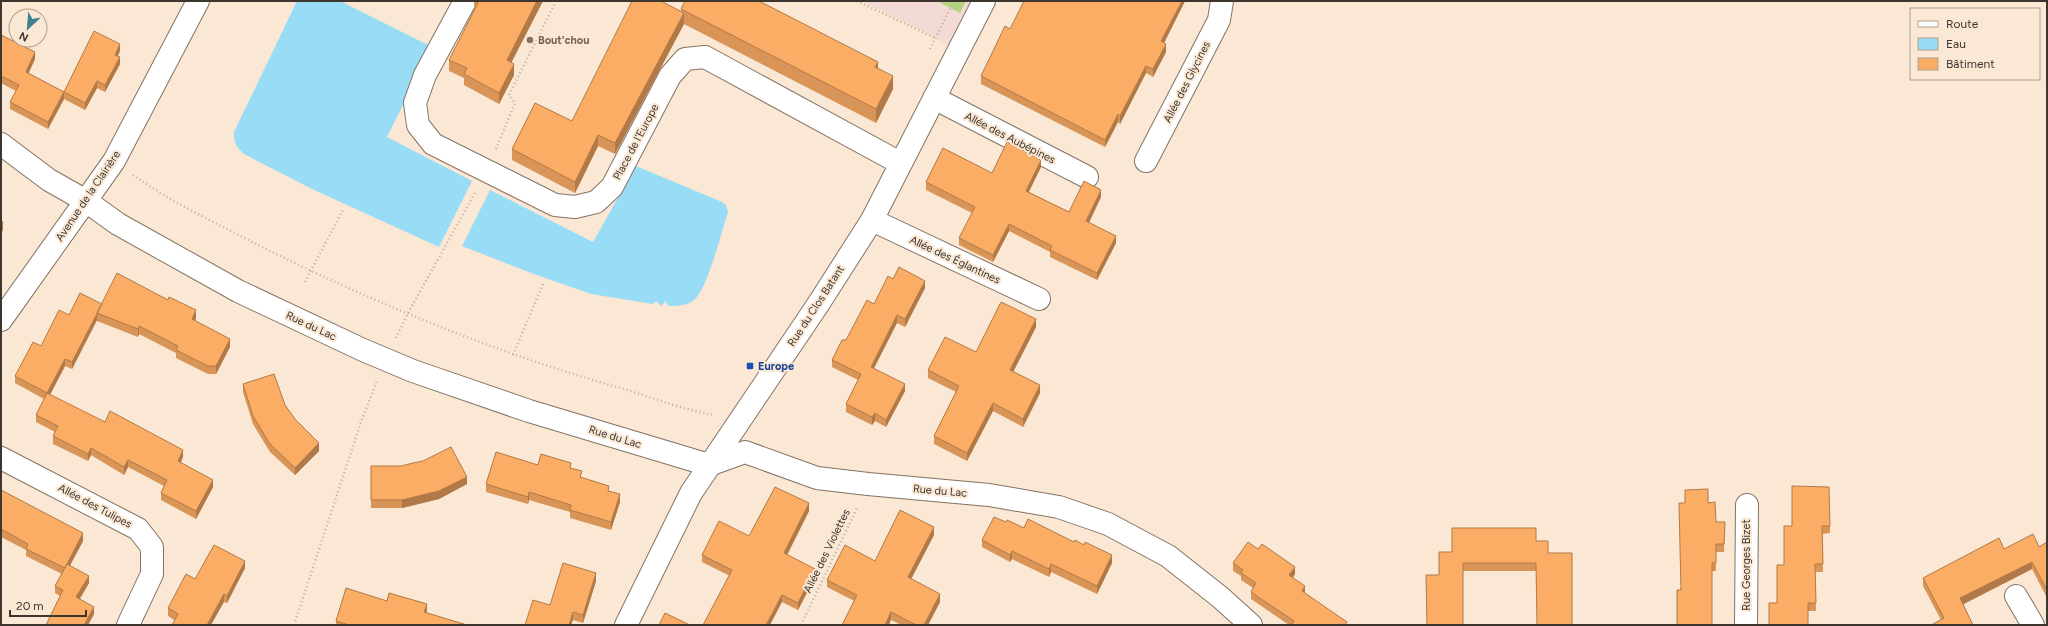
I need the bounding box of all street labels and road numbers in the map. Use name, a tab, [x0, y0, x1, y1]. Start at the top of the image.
street label: Allée des Glycines	[1161, 39, 1213, 125]
street label: Place de l'Europe	[611, 102, 661, 182]
street label: Allée des Aubépines	[963, 110, 1057, 166]
street label: Avenue de la Clairière	[53, 148, 123, 244]
street label: Allée des Églantines	[908, 233, 1002, 287]
street label: Rue du Clos Batant	[785, 263, 847, 349]
street label: Rue du Lac	[284, 309, 338, 343]
street label: Rue du Lac	[587, 423, 643, 451]
street label: Allée des Tulipes	[56, 481, 134, 531]
street label: Rue du Lac	[912, 482, 968, 500]
street label: Allée des Violettes	[801, 507, 853, 595]
street label: Rue Georges Bizet	[1740, 519, 1753, 611]

